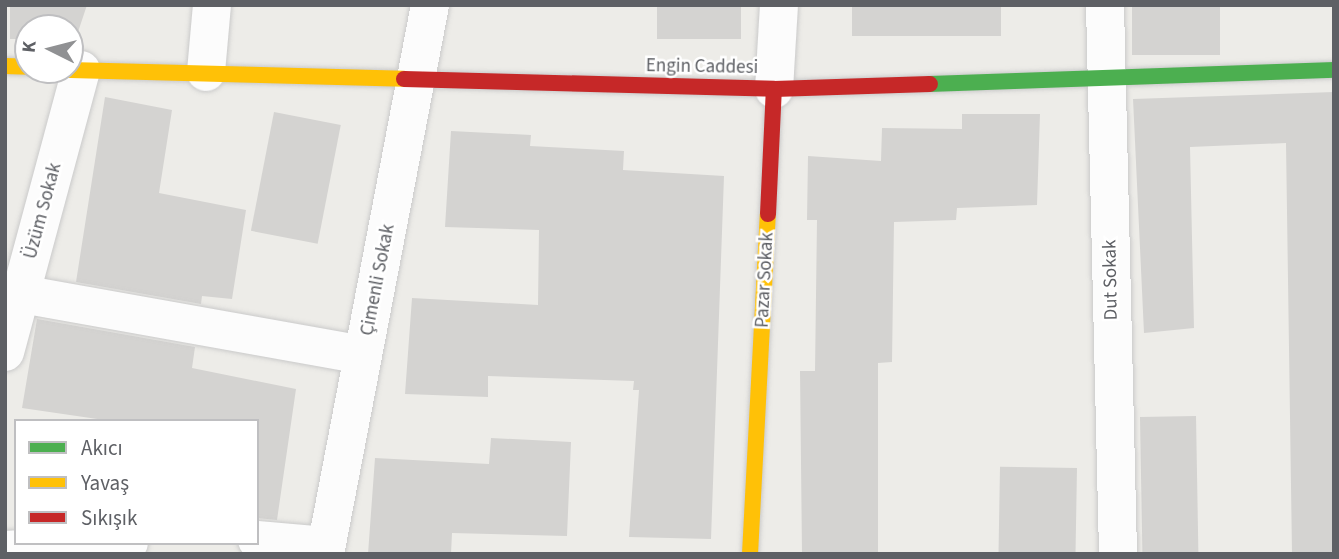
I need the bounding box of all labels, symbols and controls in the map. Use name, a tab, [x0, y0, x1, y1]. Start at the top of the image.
north arrow	[14, 14, 84, 84]
text: K	[16, 40, 44, 54]
street label: Engin Caddesi	[646, 55, 758, 79]
street label: Üzüm Sokak	[19, 160, 67, 262]
street label: Çimenli Sokak	[356, 222, 400, 338]
street label: Pazar Sokak	[751, 232, 779, 328]
street label: Dut Sokak	[1099, 239, 1123, 321]
legend	[14, 419, 259, 545]
text: Akıcı	[81, 433, 123, 463]
text: Yavaş	[81, 468, 129, 498]
text: Sıkışık	[81, 503, 137, 533]

